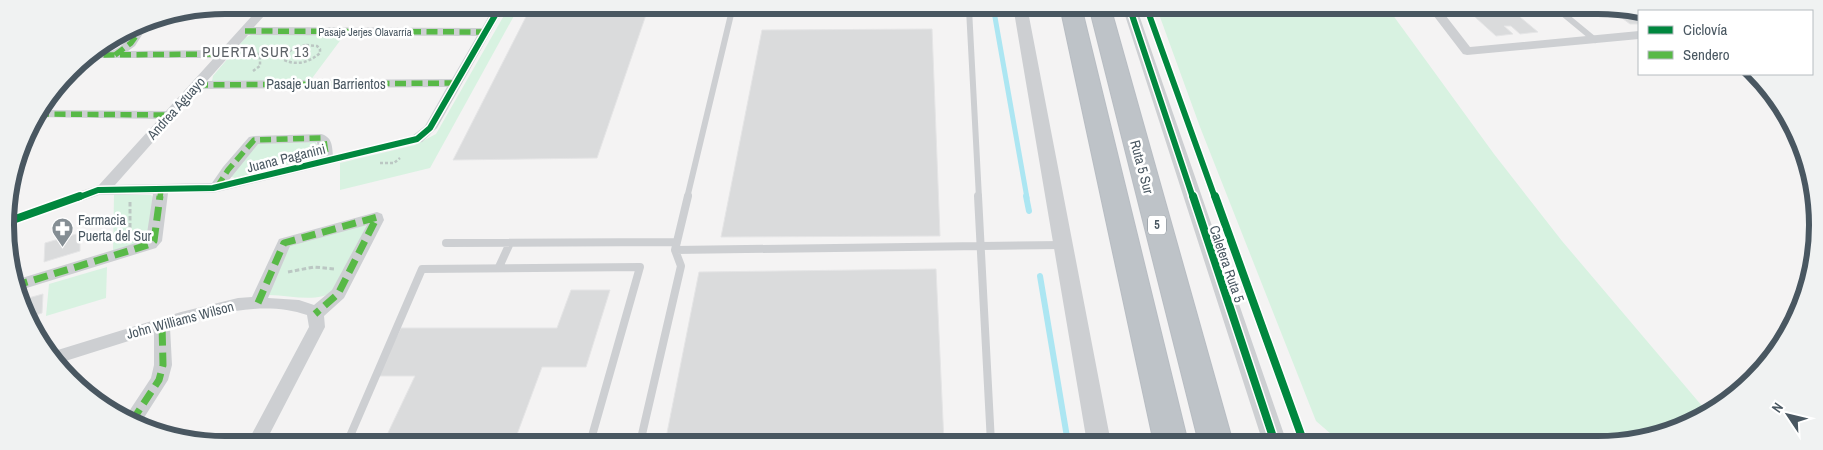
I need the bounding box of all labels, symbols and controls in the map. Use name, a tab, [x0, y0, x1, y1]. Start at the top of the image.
legend	[1638, 10, 1813, 75]
text: Ciclovía	[1683, 19, 1728, 40]
street label: Pasaje Jerjes Olavarría	[318, 25, 412, 39]
district label: PUERTA SUR 13	[202, 41, 310, 62]
text: Sendero	[1683, 44, 1730, 65]
street label: Andrea Aguayo	[142, 73, 209, 144]
street label: Pasaje Juan Barrientos	[266, 75, 386, 93]
street label: Ruta 5 Sur	[1126, 138, 1158, 196]
street label: Juana Paganini	[245, 140, 327, 176]
place label: Farmacia Puerta del Sur	[78, 211, 152, 245]
pharmacy icon: Farmacia Puerta del Sur	[50, 216, 74, 247]
road number: 5	[1148, 216, 1166, 234]
street label: Caletera Ruta 5	[1205, 223, 1249, 305]
street label: John Williams Wilson	[124, 297, 236, 343]
north arrow	[1763, 390, 1813, 440]
text: N	[1768, 399, 1787, 416]

